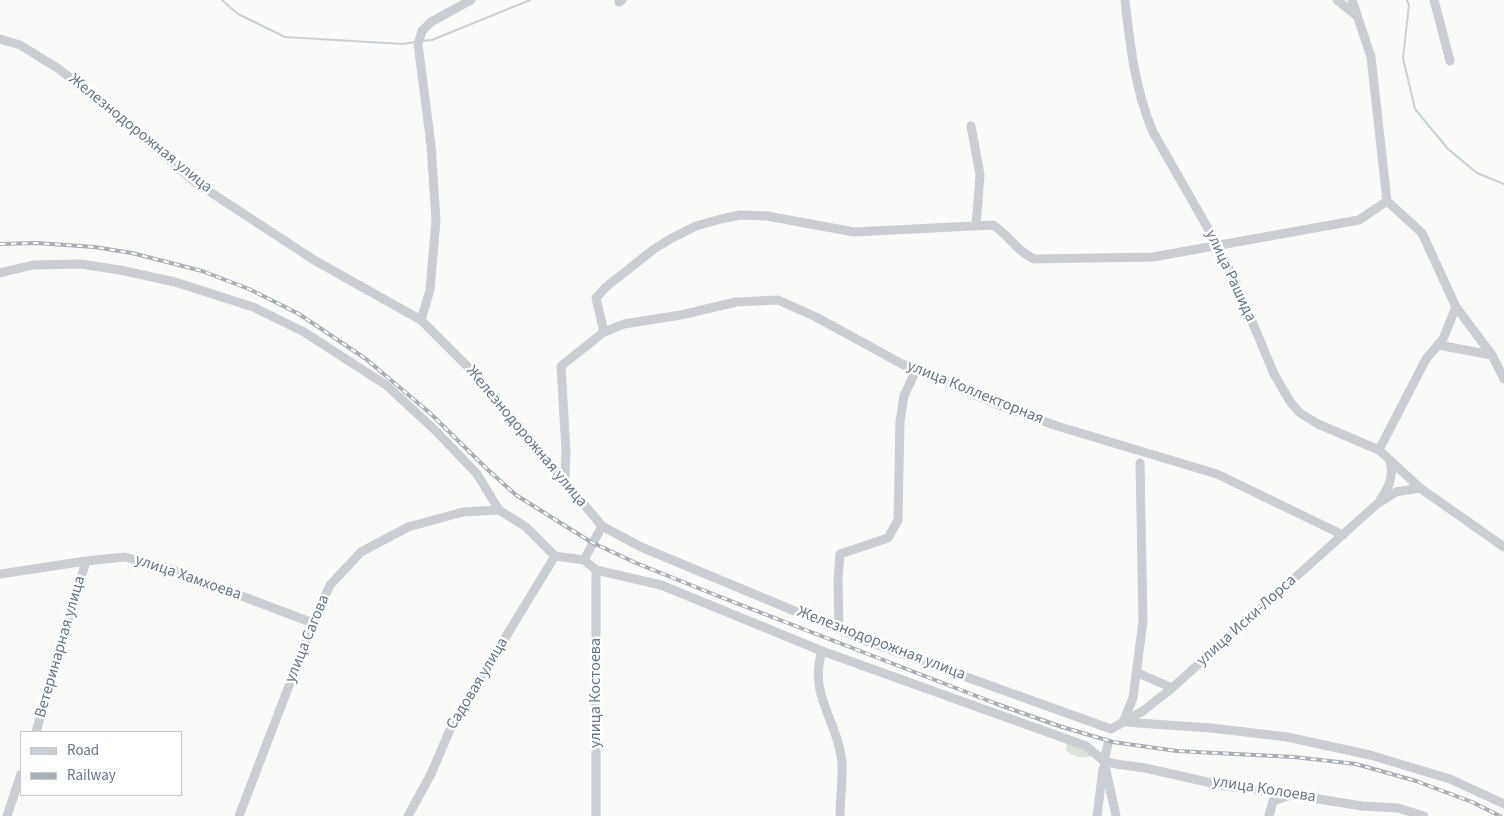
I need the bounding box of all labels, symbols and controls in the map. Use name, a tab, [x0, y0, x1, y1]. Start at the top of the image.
street label: Железнодорожная улица	[65, 70, 215, 198]
street label: улица Рашида	[1200, 227, 1260, 325]
street label: улица Коллекторная	[904, 357, 1046, 429]
street label: Железнодорожная улица	[461, 362, 591, 512]
street label: улица Хамхоева	[132, 551, 244, 605]
street label: улица Иски-Лорса	[1193, 571, 1301, 671]
street label: Ветеринарная улица	[32, 574, 90, 720]
street label: улица Сагова	[282, 592, 334, 686]
street label: Железнодорожная улица	[794, 603, 968, 685]
street label: Садовая улица	[443, 634, 513, 734]
street label: улица Костоева	[586, 638, 606, 748]
legend	[20, 731, 182, 796]
text: Road	[67, 740, 99, 761]
text: Railway	[67, 765, 116, 786]
street label: улица Колоева	[1211, 772, 1317, 808]

